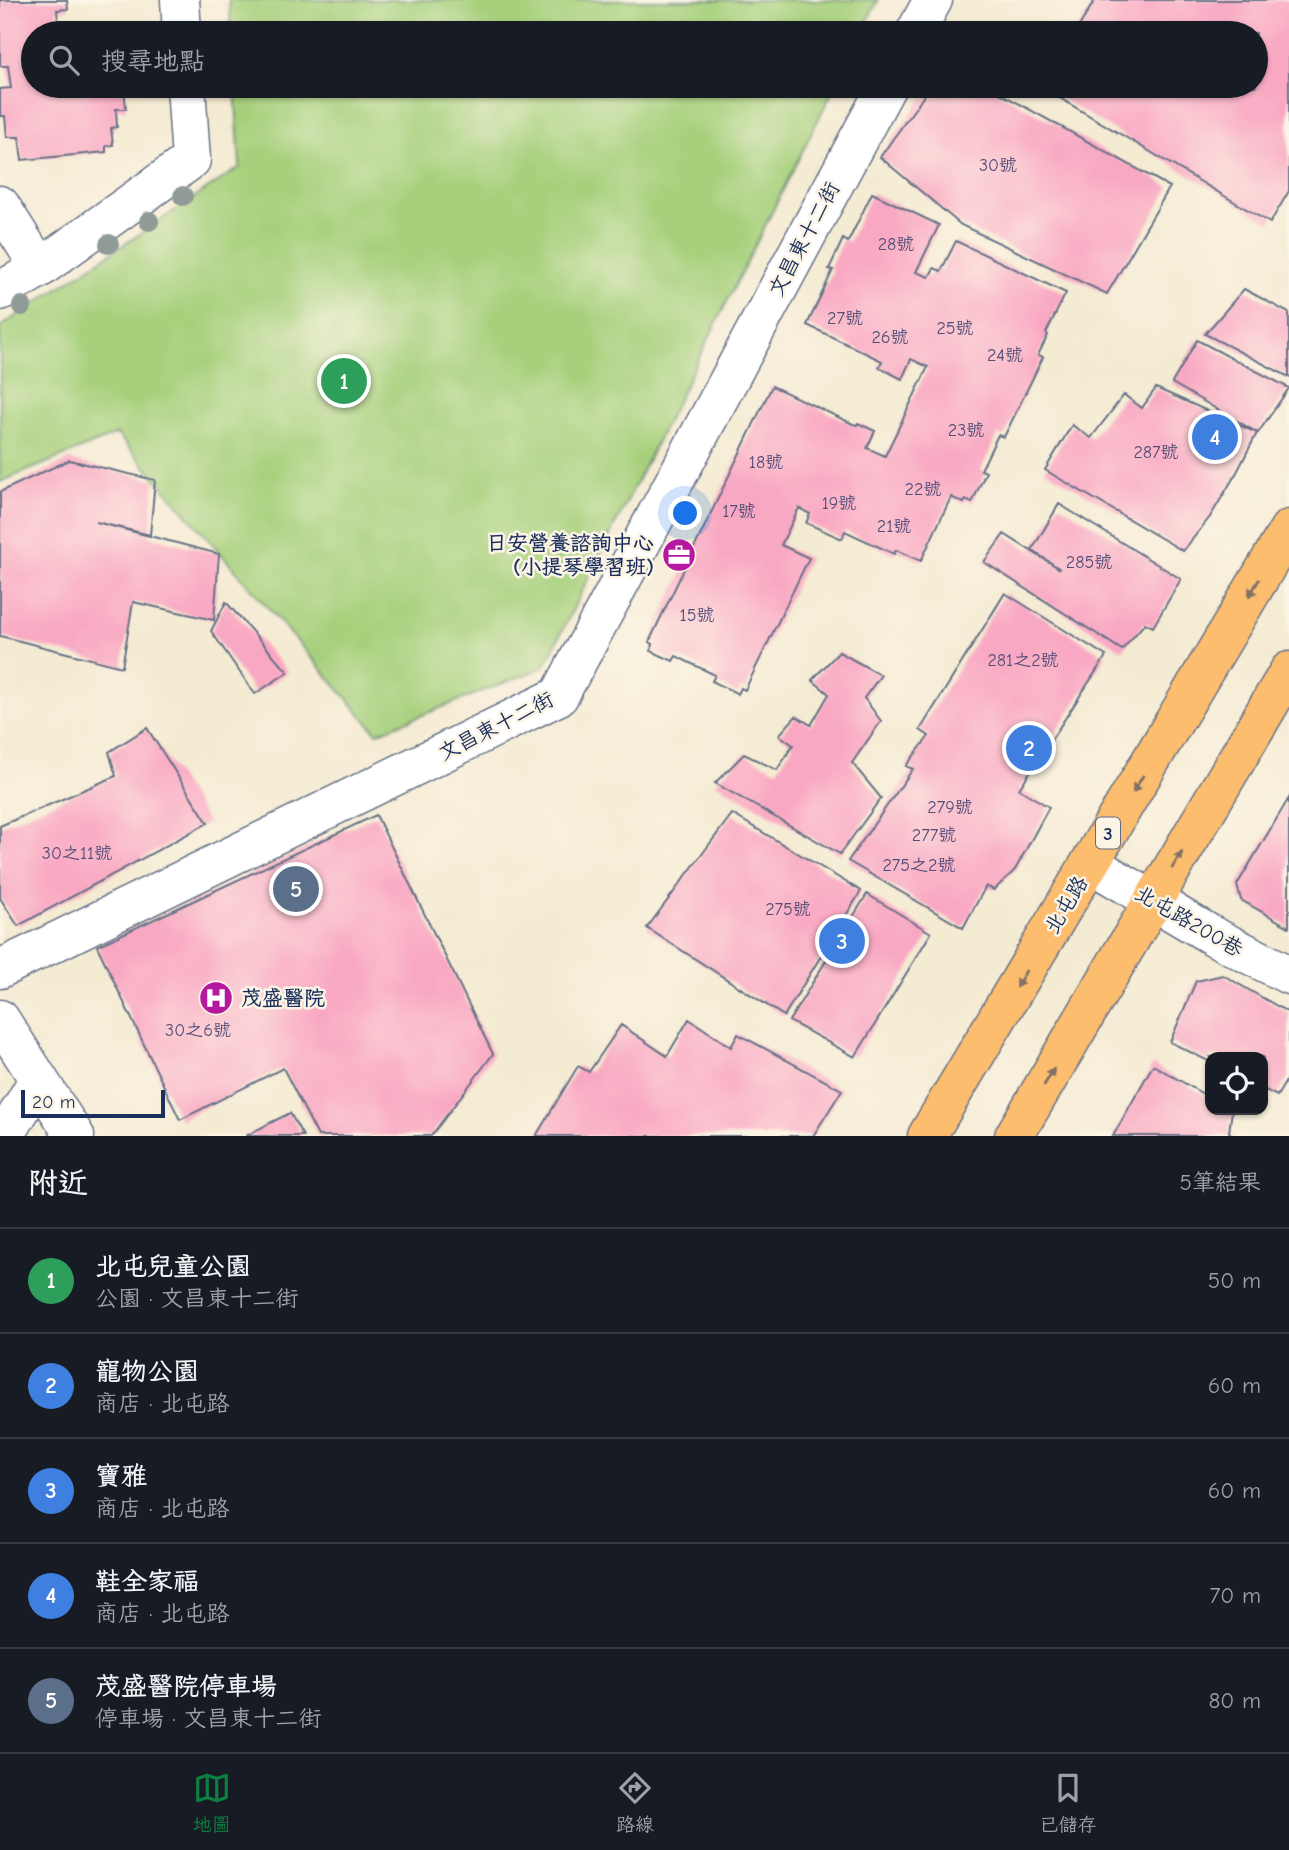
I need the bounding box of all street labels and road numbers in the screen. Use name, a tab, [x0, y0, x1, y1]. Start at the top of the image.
street label: 文昌東十二街	[764, 178, 844, 300]
street label: 文昌東十二街	[434, 687, 558, 765]
road number: 3	[1096, 818, 1120, 848]
street label: 北屯路	[1039, 872, 1093, 938]
street label: 北屯路200巷	[1131, 880, 1247, 962]

